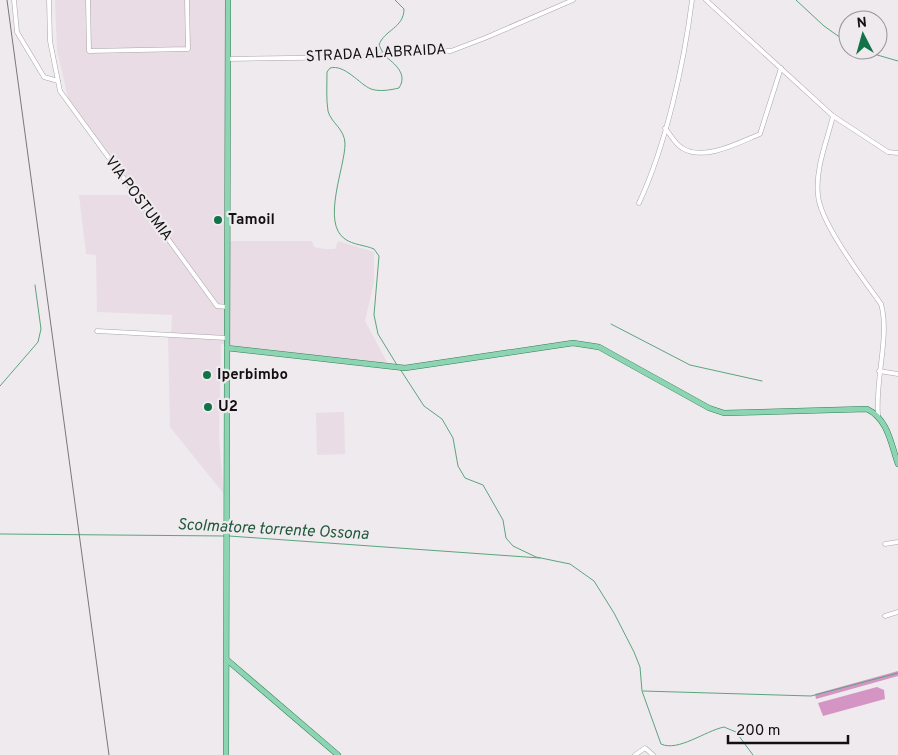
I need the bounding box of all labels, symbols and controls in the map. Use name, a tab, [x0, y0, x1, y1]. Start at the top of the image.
north arrow	[838, 10, 888, 60]
text: N	[856, 15, 868, 33]
street label: STRADA ALABRAIDA	[305, 41, 447, 67]
street label: VIA POSTUMIA	[100, 153, 176, 245]
place label: Tamoil	[228, 211, 275, 230]
marker: Tamoil	[212, 214, 224, 226]
place label: Iperbimbo	[217, 366, 288, 385]
marker: Iperbimbo	[201, 369, 213, 381]
place label: U2	[218, 398, 238, 417]
marker: U2	[202, 401, 214, 413]
water label: Scolmatore torrente Ossona	[177, 515, 370, 545]
scale bar	[728, 712, 848, 744]
text: 200 m	[736, 722, 781, 741]

